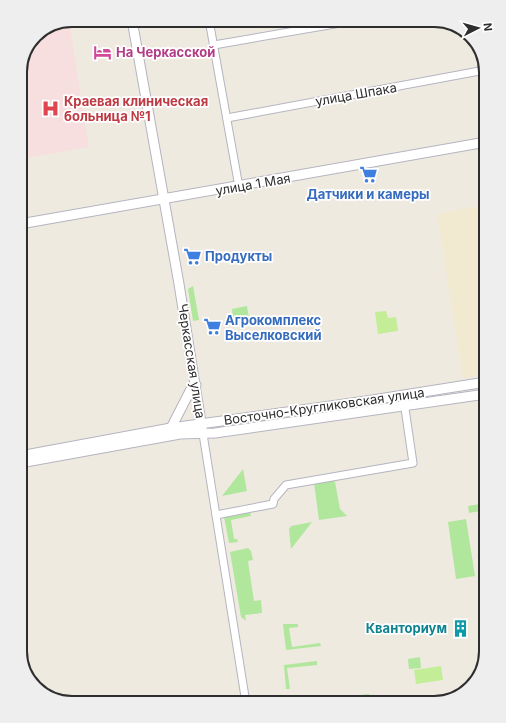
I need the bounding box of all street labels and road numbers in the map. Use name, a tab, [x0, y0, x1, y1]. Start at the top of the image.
street label: улица Шпака	[314, 79, 398, 109]
street label: улица 1 Мая	[214, 170, 292, 198]
street label: Черкасская улица	[175, 302, 209, 420]
street label: Восточно-Кругликовская улица	[223, 384, 425, 428]

